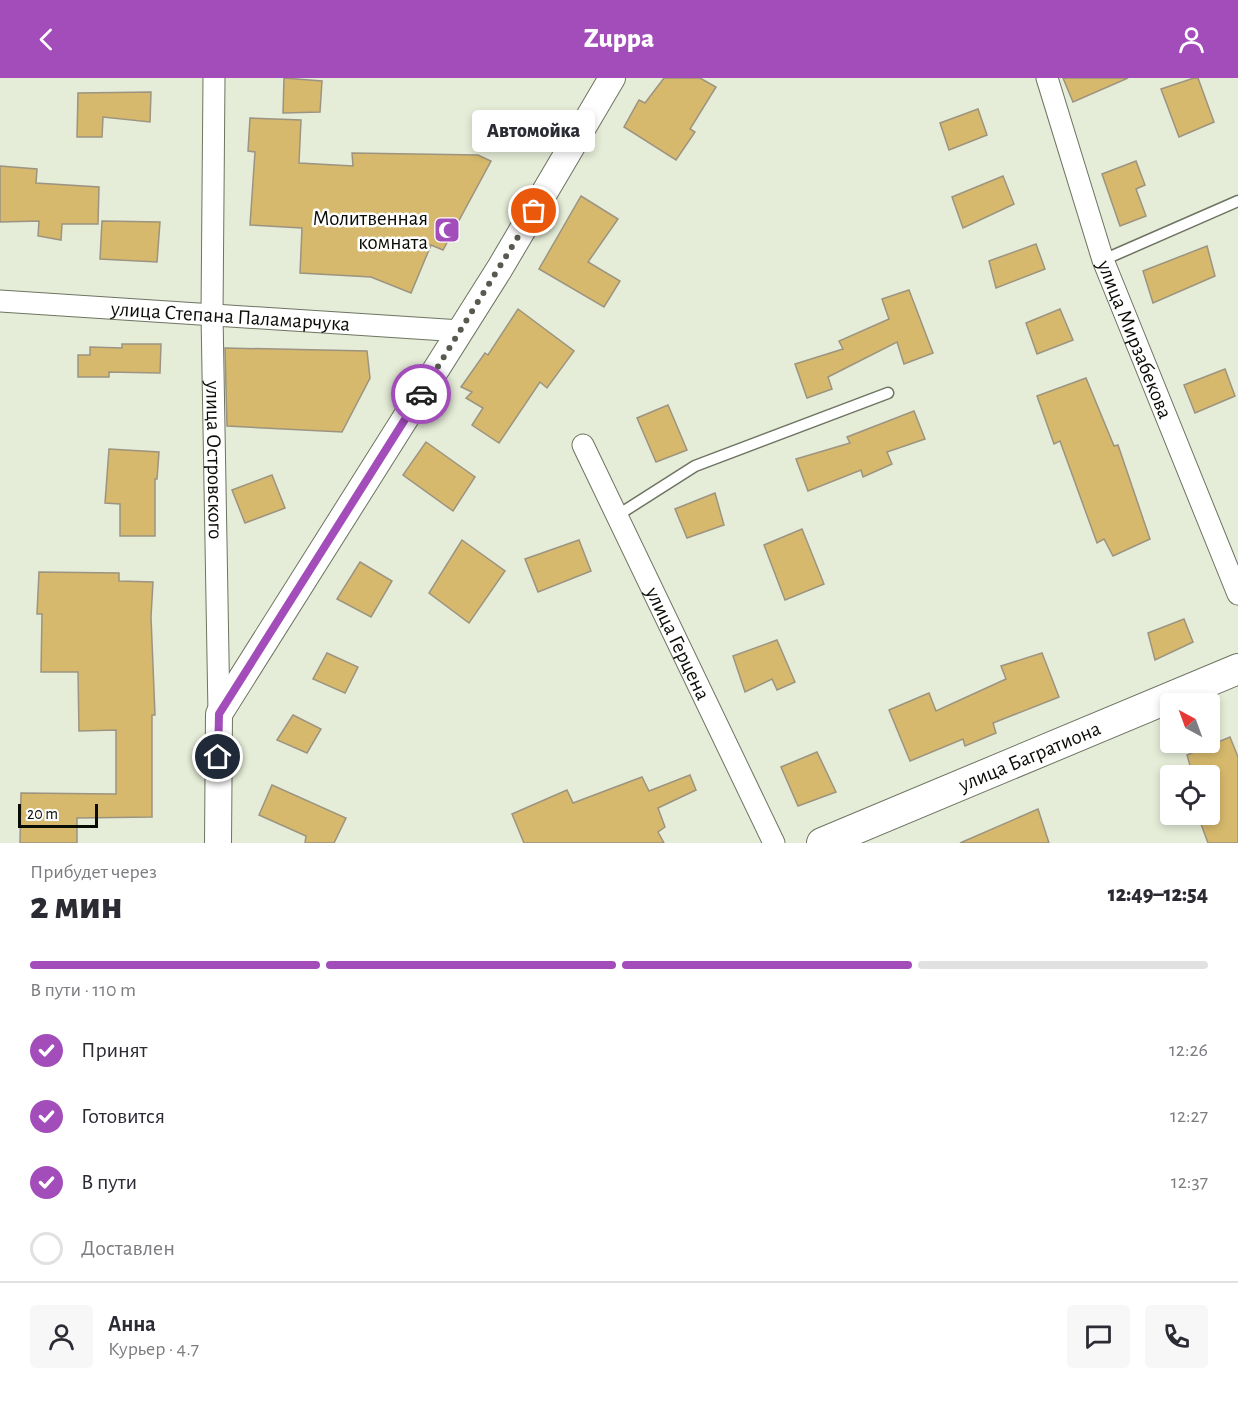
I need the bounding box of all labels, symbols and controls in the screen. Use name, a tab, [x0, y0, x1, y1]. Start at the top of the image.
icon: back	[30, 23, 63, 56]
icon: person	[1175, 23, 1208, 56]
text: Zuppa	[584, 25, 654, 52]
callout: Автомойка	[472, 109, 596, 151]
text: Автомойка	[487, 121, 580, 141]
pin	[508, 185, 559, 236]
icon: bag	[517, 194, 550, 227]
place label: Молитвенная комната	[312, 208, 428, 253]
mosque icon: Молитвенная комната	[432, 215, 462, 245]
street label: улица Мирзабекова	[1093, 256, 1176, 422]
street label: улица Степана Паламарчука	[109, 298, 351, 335]
courier	[391, 364, 451, 424]
icon: car	[405, 378, 438, 411]
street label: улица Островского	[202, 379, 226, 539]
street label: улица Герцена	[641, 583, 714, 704]
north arrow	[1160, 693, 1220, 753]
map controls	[1160, 693, 1220, 825]
street label: улица Багратиона	[955, 718, 1104, 796]
pin	[192, 731, 243, 782]
icon: home	[201, 740, 234, 773]
button: locate	[1160, 765, 1220, 825]
scale bar	[18, 801, 98, 828]
text: 20 m	[27, 806, 58, 822]
text: Прибудет через	[30, 862, 157, 882]
text: 12:49–12:54	[1108, 883, 1208, 905]
text: 2 мин	[30, 887, 123, 926]
text: В пути · 110 m	[30, 980, 136, 1000]
icon: check	[30, 1034, 63, 1067]
text: Принят	[81, 1039, 147, 1061]
text: 12:26	[1169, 1040, 1208, 1060]
icon: check	[30, 1100, 63, 1133]
text: Готовится	[81, 1105, 165, 1127]
text: 12:27	[1170, 1106, 1208, 1126]
icon: check	[30, 1166, 63, 1199]
text: В пути	[81, 1171, 137, 1193]
text: 12:37	[1171, 1172, 1208, 1192]
text: Доставлен	[81, 1237, 175, 1259]
button: person	[30, 1305, 93, 1368]
button: chat	[1067, 1305, 1130, 1368]
button: phone	[1145, 1305, 1208, 1368]
text: Анна	[108, 1313, 156, 1335]
text: Курьер · 4.7	[108, 1339, 199, 1359]

